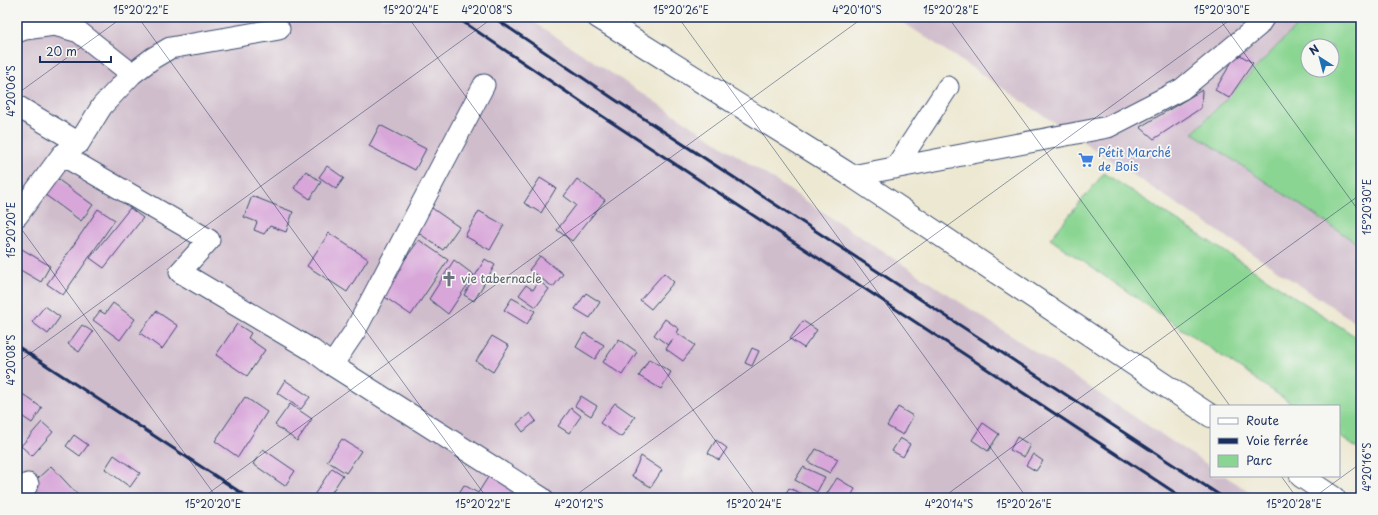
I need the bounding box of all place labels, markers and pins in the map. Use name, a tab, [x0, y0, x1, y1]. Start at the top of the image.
place label: Pétit Marché de Bois	[1098, 143, 1171, 175]
supermarket icon: Pétit Marché de Bois	[1077, 151, 1095, 169]
place label: vie tabernacle	[461, 269, 542, 287]
church icon: vie tabernacle	[440, 270, 458, 288]

